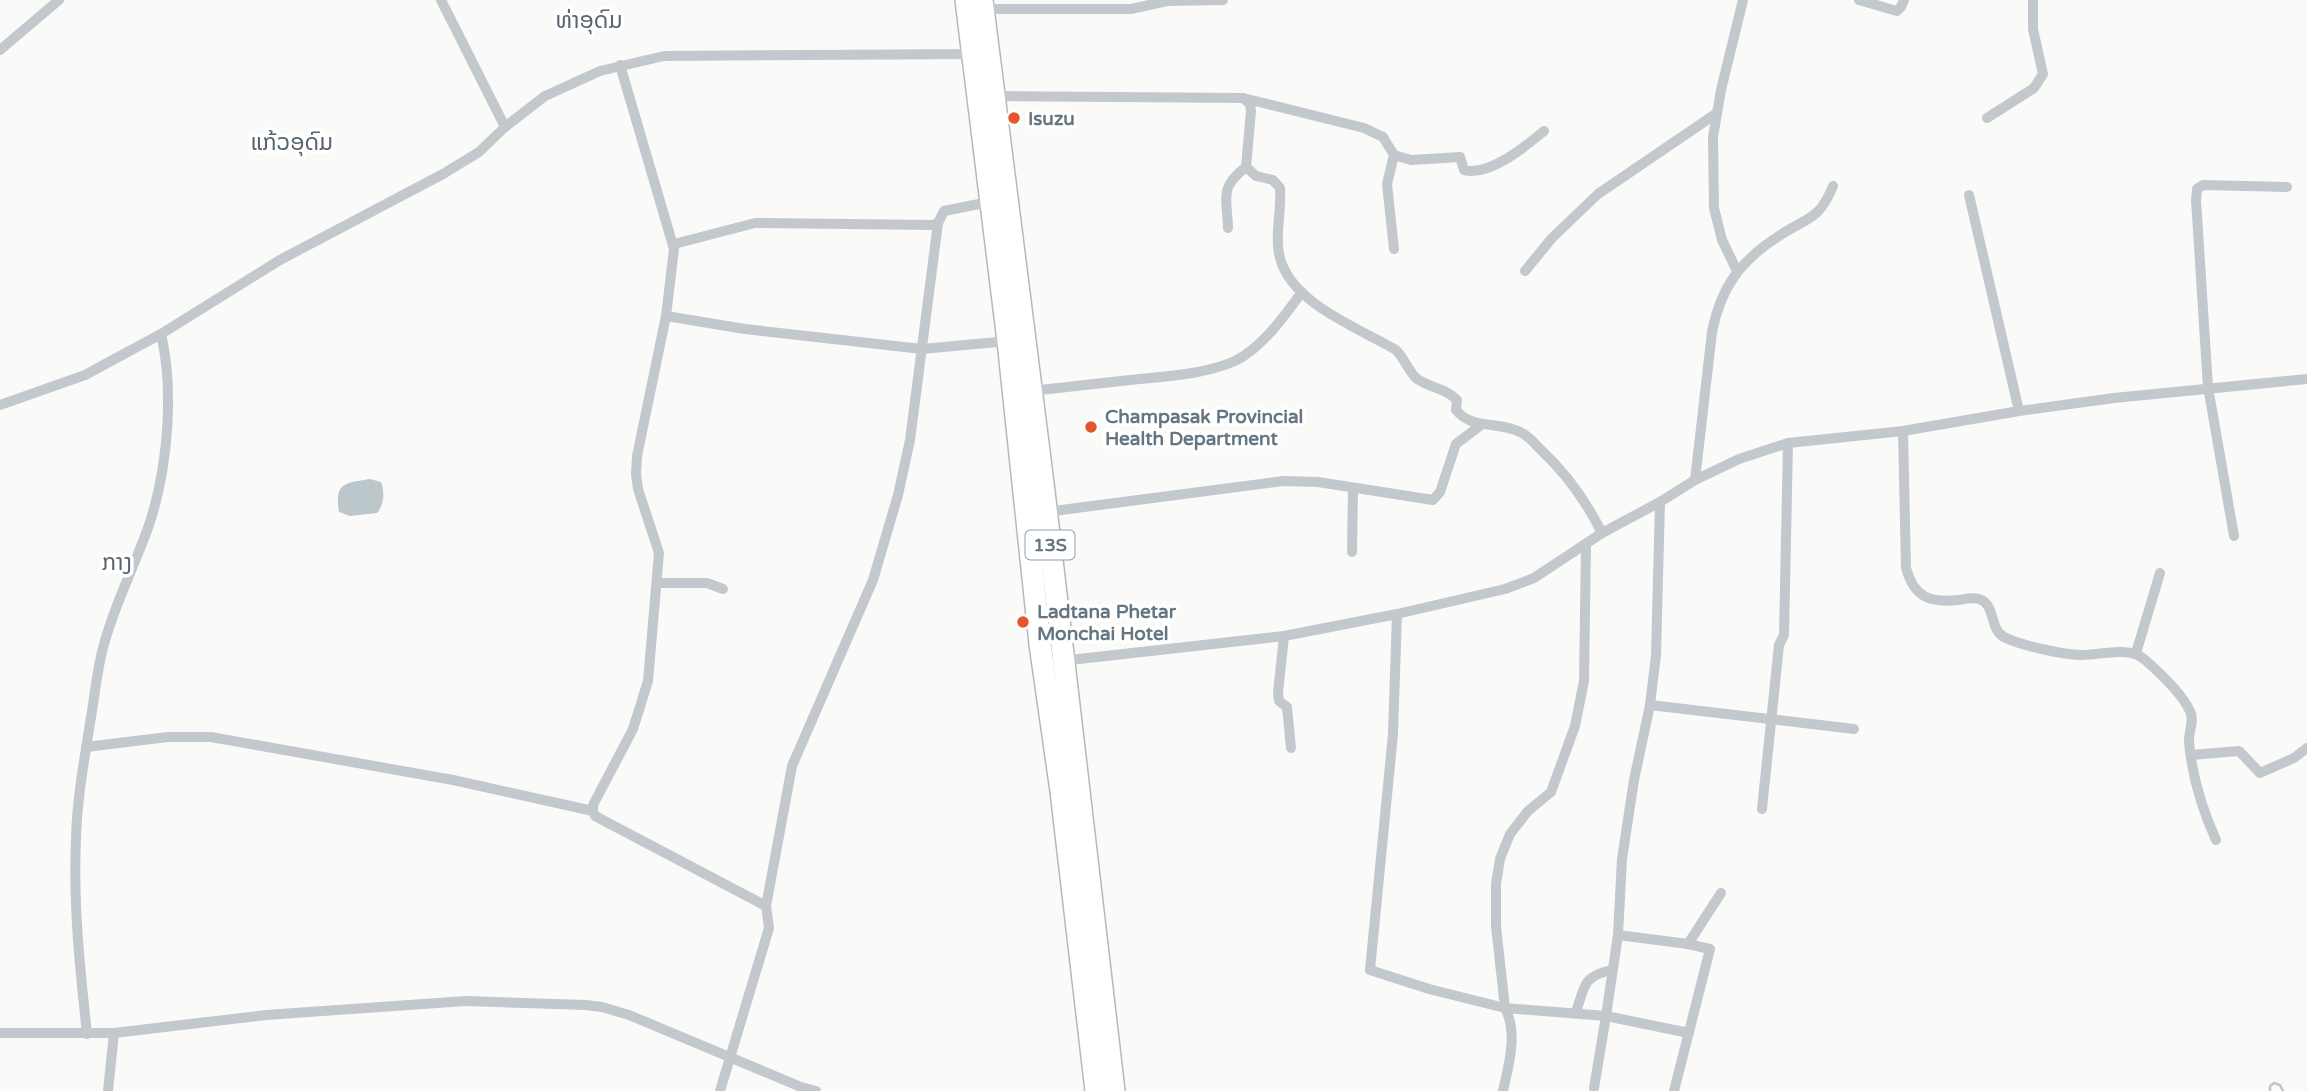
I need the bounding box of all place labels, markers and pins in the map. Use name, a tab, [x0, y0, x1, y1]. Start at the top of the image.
place label: Isuzu	[1028, 108, 1075, 130]
marker: Isuzu	[1006, 110, 1022, 126]
place label: Champasak Provincial Health Department	[1105, 406, 1303, 451]
marker: Champasak Provincial Health Department	[1083, 419, 1099, 435]
place label: Ladtana Phetar Monchai Hotel	[1037, 601, 1177, 645]
marker: Ladtana Phetar Monchai Hotel	[1015, 614, 1031, 630]

